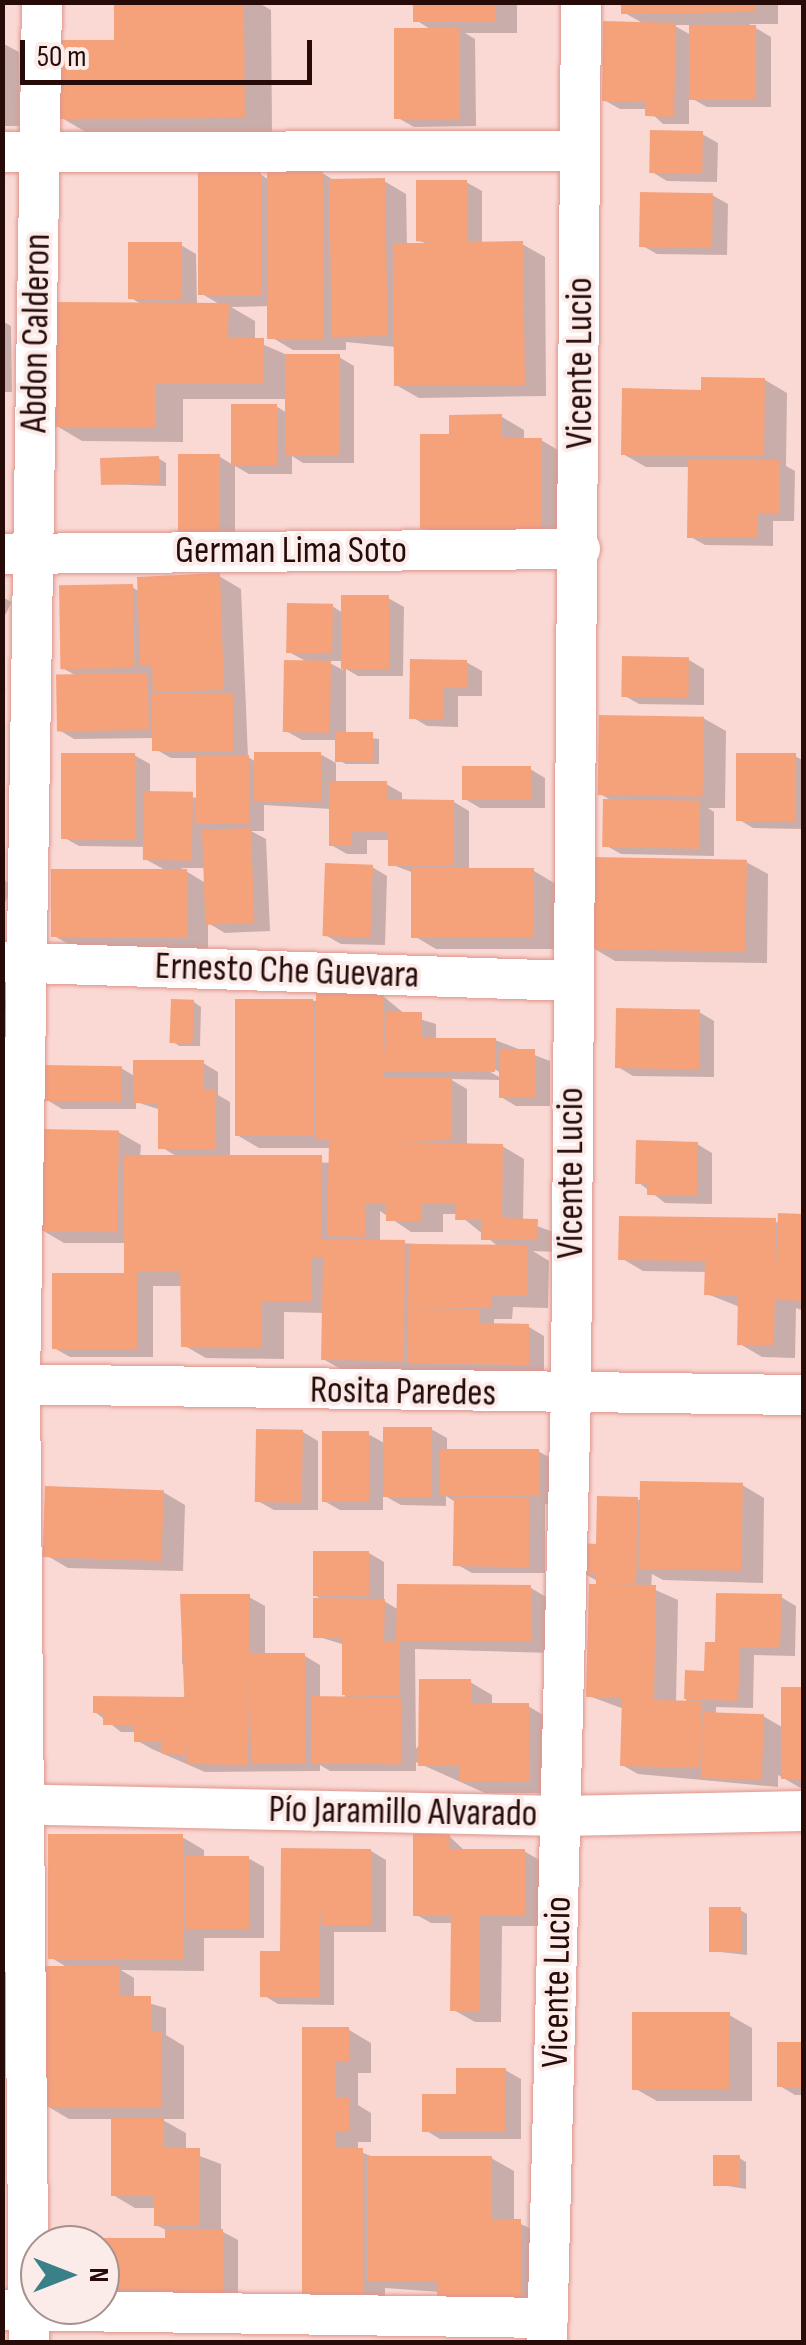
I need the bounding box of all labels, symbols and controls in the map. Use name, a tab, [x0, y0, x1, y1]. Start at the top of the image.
scale bar	[25, 20, 318, 82]
text: 50 m	[37, 39, 86, 75]
street label: Abdon Calderon	[11, 233, 61, 433]
street label: Vicente Lucio	[557, 277, 603, 449]
street label: German Lima Soto	[175, 528, 407, 574]
street label: Ernesto Che Guevara	[154, 944, 420, 998]
street label: Vicente Lucio	[548, 1087, 594, 1259]
street label: Rosita Paredes	[310, 1368, 496, 1416]
street label: Pío Jaramillo Alvarado	[268, 1787, 538, 1837]
street label: Vicente Lucio	[533, 1896, 581, 2068]
north arrow	[20, 2225, 120, 2325]
text: N	[82, 2268, 115, 2282]

